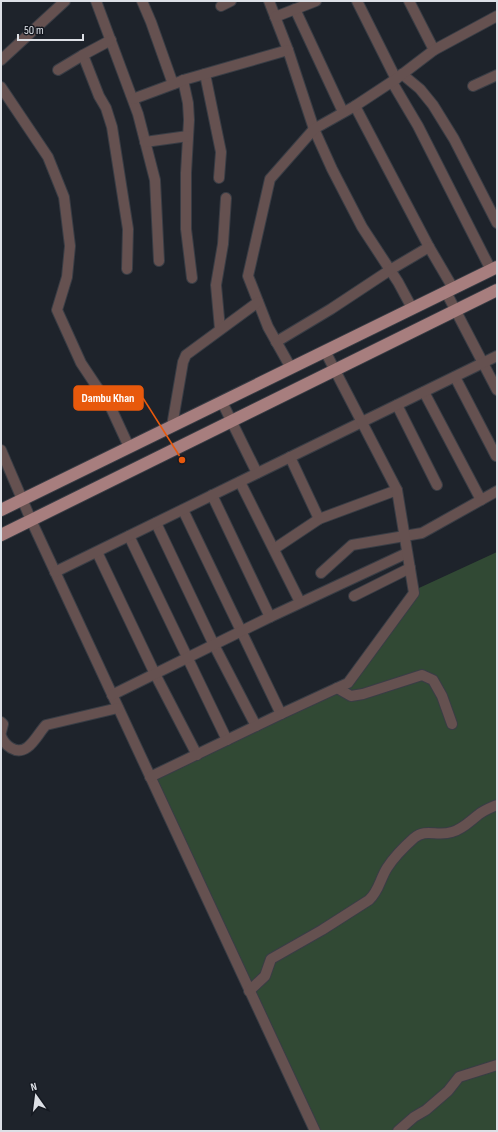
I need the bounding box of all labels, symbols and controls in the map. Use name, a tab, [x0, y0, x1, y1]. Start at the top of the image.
scale bar	[18, 16, 83, 42]
text: 50 m	[24, 23, 44, 38]
callout: Dambu Khan	[74, 386, 143, 410]
text: Dambu Khan	[82, 391, 134, 406]
north arrow	[16, 1076, 56, 1116]
text: N	[29, 1080, 38, 1094]

